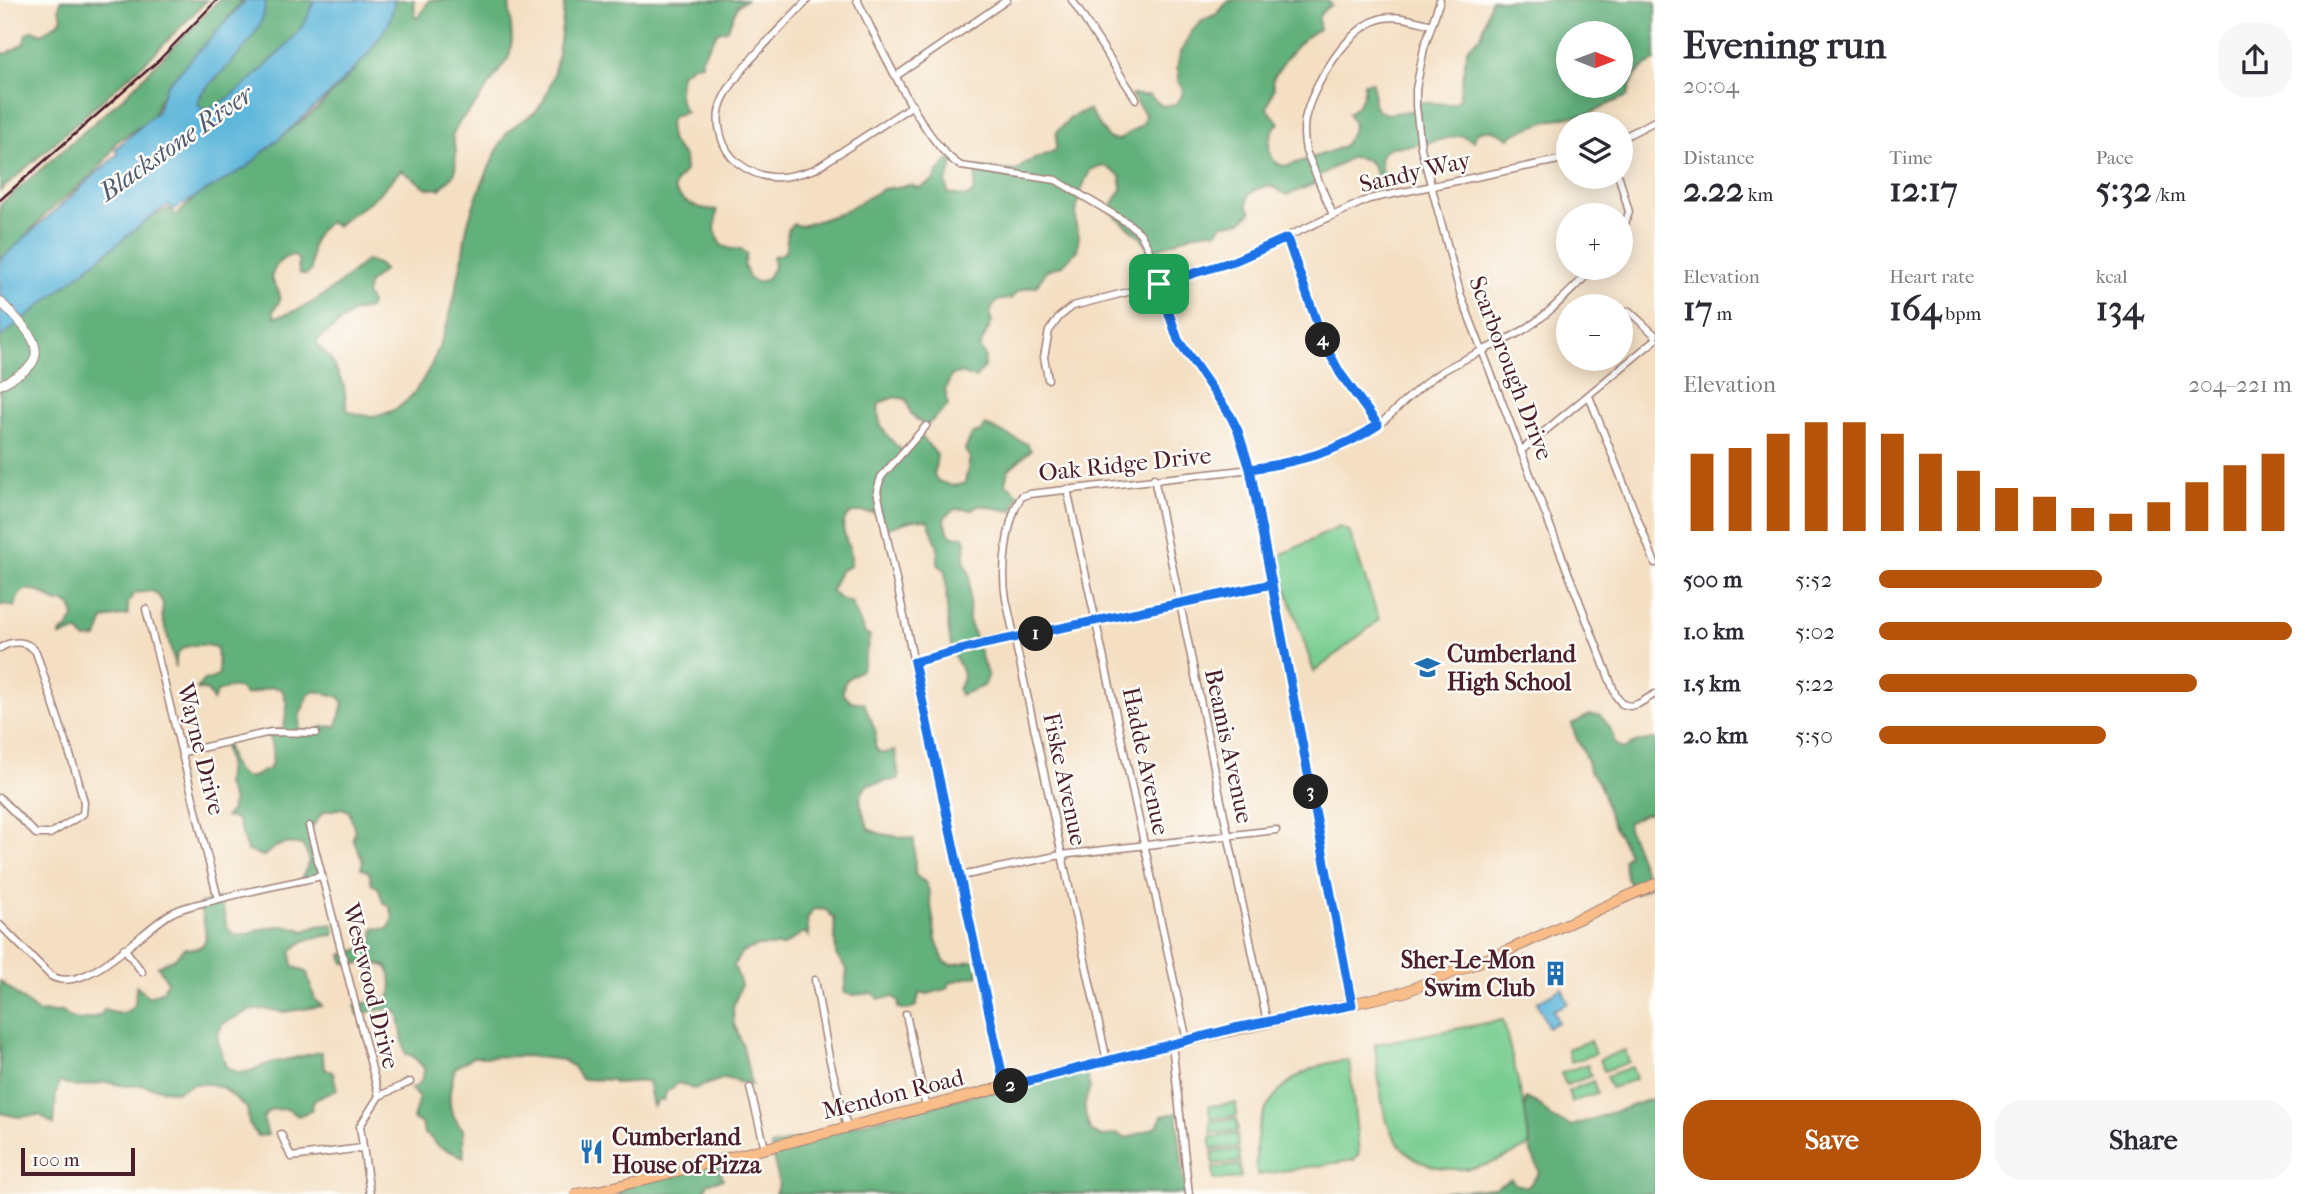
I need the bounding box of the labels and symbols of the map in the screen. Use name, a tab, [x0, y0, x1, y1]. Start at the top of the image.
north arrow	[1556, 21, 1633, 98]
water label: Blackstone River	[92, 77, 261, 209]
street label: Sandy Way	[1357, 145, 1475, 198]
pin	[1129, 254, 1189, 314]
street label: Scarborough Drive	[1463, 272, 1559, 464]
pin: 4	[1306, 322, 1340, 358]
street label: Oak Ridge Drive	[1037, 441, 1213, 487]
pin: 1	[1018, 616, 1054, 652]
place label: Cumberland High School	[1447, 640, 1577, 696]
school or university icon: Cumberland High School	[1413, 654, 1441, 682]
street label: Beamis Avenue	[1199, 666, 1259, 826]
street label: Wayne Drive	[171, 679, 231, 818]
street label: Hadde Avenue	[1117, 684, 1175, 838]
street label: Fiske Avenue	[1037, 710, 1093, 848]
pin: 3	[1294, 774, 1328, 810]
street label: Westwood Drive	[337, 899, 405, 1072]
place label: Sher-Le-Mon Swim Club	[1401, 946, 1536, 1002]
building icon: Sher-Le-Mon Swim Club	[1541, 960, 1569, 988]
street label: Mendon Road	[819, 1063, 968, 1125]
pin: 2	[993, 1068, 1028, 1104]
place label: Cumberland House of Pizza	[612, 1123, 762, 1179]
restaurant icon: Cumberland House of Pizza	[578, 1137, 606, 1165]
scale bar	[21, 1145, 135, 1177]

